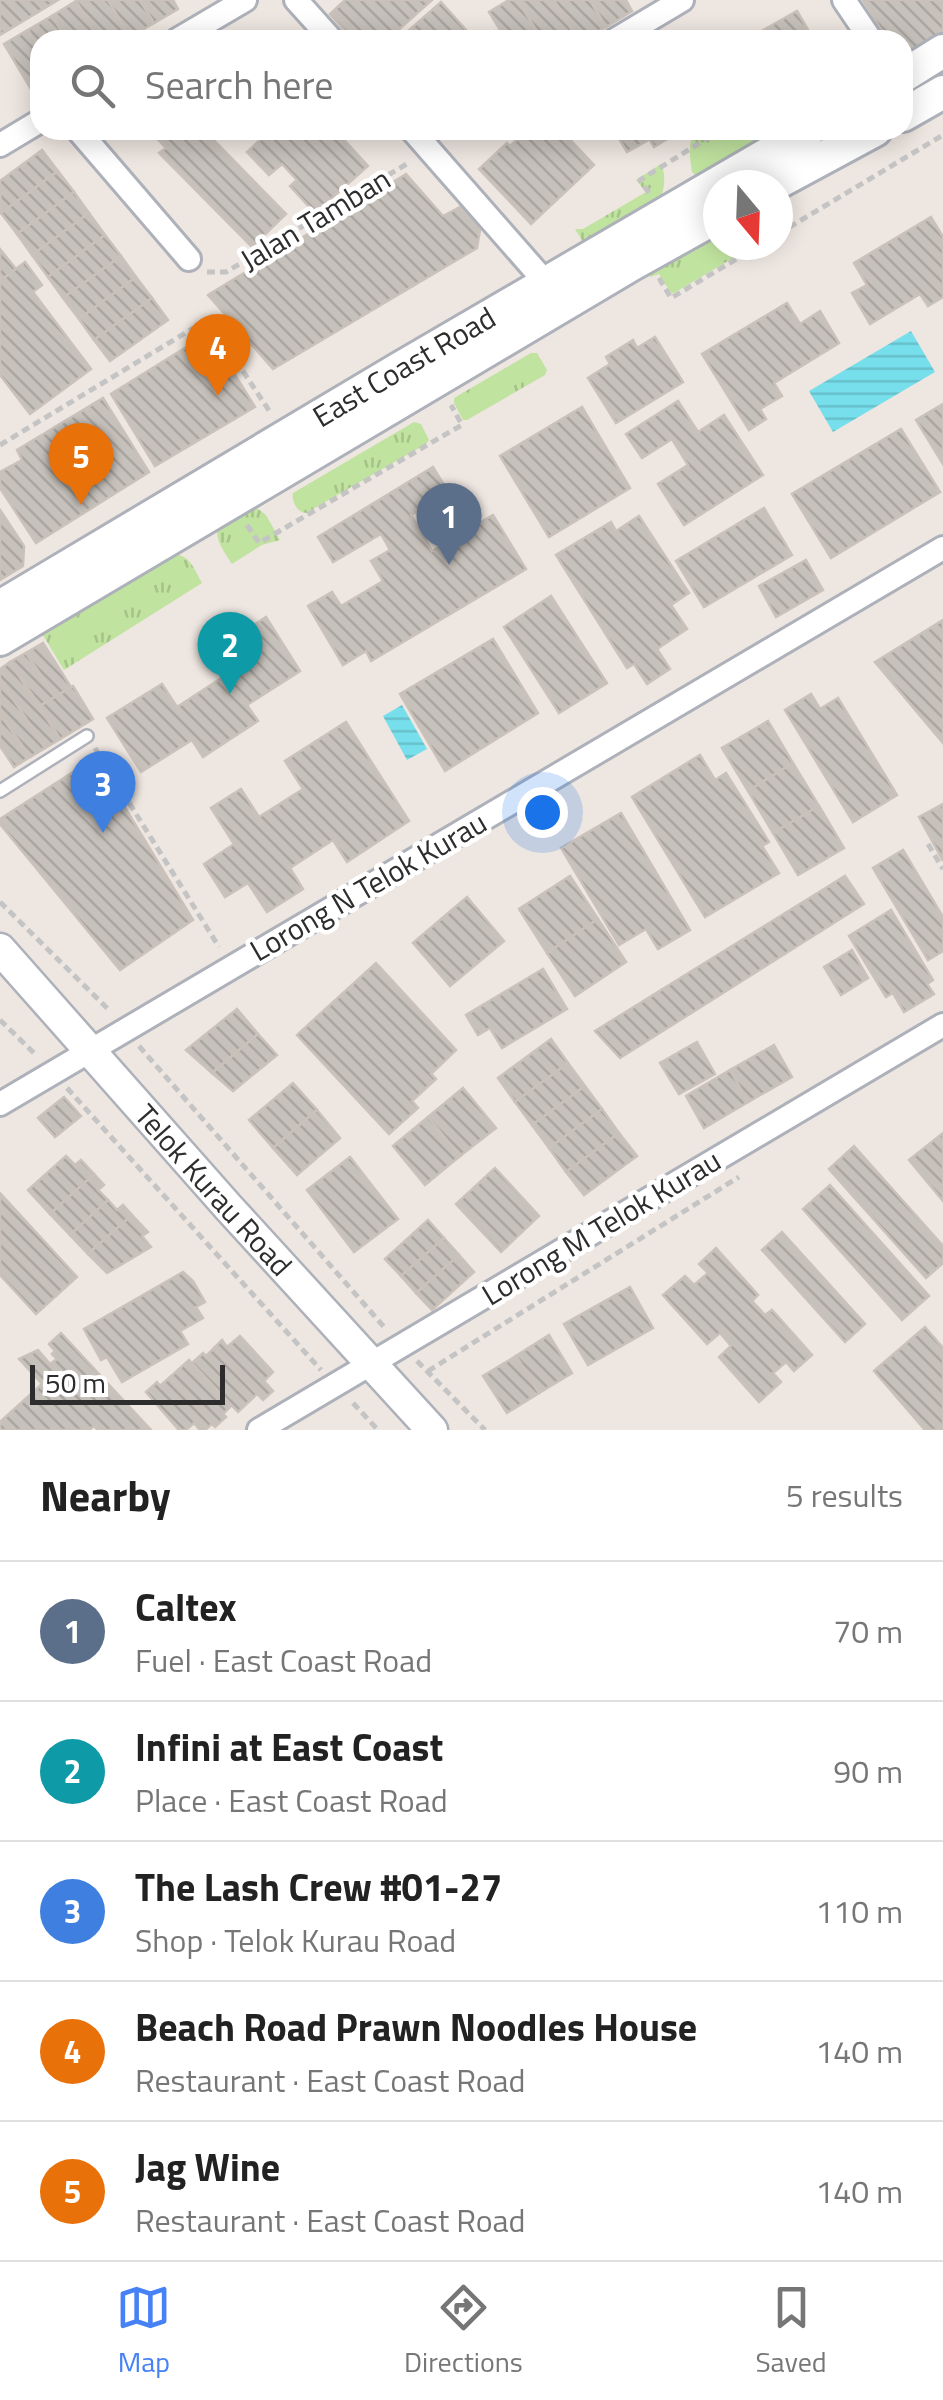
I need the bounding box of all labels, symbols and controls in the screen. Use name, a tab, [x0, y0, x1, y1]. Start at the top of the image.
search box	[30, 30, 913, 140]
text: Search here	[145, 56, 333, 114]
icon: search	[65, 58, 120, 113]
street label: Jalan Tamban	[231, 156, 399, 282]
north arrow	[703, 170, 793, 260]
street label: East Coast Road	[304, 295, 504, 439]
pin: 4	[186, 314, 250, 396]
pin: 5	[48, 422, 114, 505]
pin: 1	[416, 482, 482, 565]
pin: 2	[198, 612, 262, 694]
pin: 3	[70, 750, 136, 833]
your location	[517, 787, 568, 838]
street label: Lorong N Telok Kurau	[241, 799, 495, 973]
street label: Telok Kurau Road	[124, 1094, 303, 1286]
street label: Lorong M Telok Kurau	[473, 1137, 729, 1317]
scale bar	[30, 1360, 225, 1404]
text: 50 m	[45, 1361, 106, 1404]
text: Nearby	[40, 1463, 171, 1527]
text: 5 results	[786, 1471, 903, 1519]
text: Caltex	[135, 1578, 237, 1636]
text: 1	[64, 1607, 81, 1655]
text: 70 m	[833, 1607, 903, 1655]
text: Fuel · East Coast Road	[135, 1636, 432, 1684]
text: Infini at East Coast	[135, 1718, 443, 1776]
text: 2	[64, 1747, 81, 1795]
text: 90 m	[833, 1747, 903, 1795]
text: Place · East Coast Road	[135, 1776, 448, 1824]
text: The Lash Crew #01-27	[135, 1858, 502, 1916]
text: 3	[64, 1887, 81, 1935]
text: 110 m	[815, 1887, 903, 1935]
text: Shop · Telok Kurau Road	[135, 1916, 456, 1964]
text: Beach Road Prawn Noodles House	[135, 1998, 697, 2056]
text: 4	[64, 2027, 81, 2075]
text: 140 m	[815, 2027, 903, 2075]
text: Restaurant · East Coast Road	[135, 2056, 526, 2104]
text: Jag Wine	[135, 2138, 280, 2196]
text: 5	[64, 2167, 81, 2215]
text: 140 m	[815, 2167, 903, 2215]
text: Restaurant · East Coast Road	[135, 2196, 526, 2244]
tab: Map	[116, 2280, 171, 2383]
tab: Directions	[404, 2280, 523, 2383]
tab: Saved	[755, 2280, 827, 2383]

